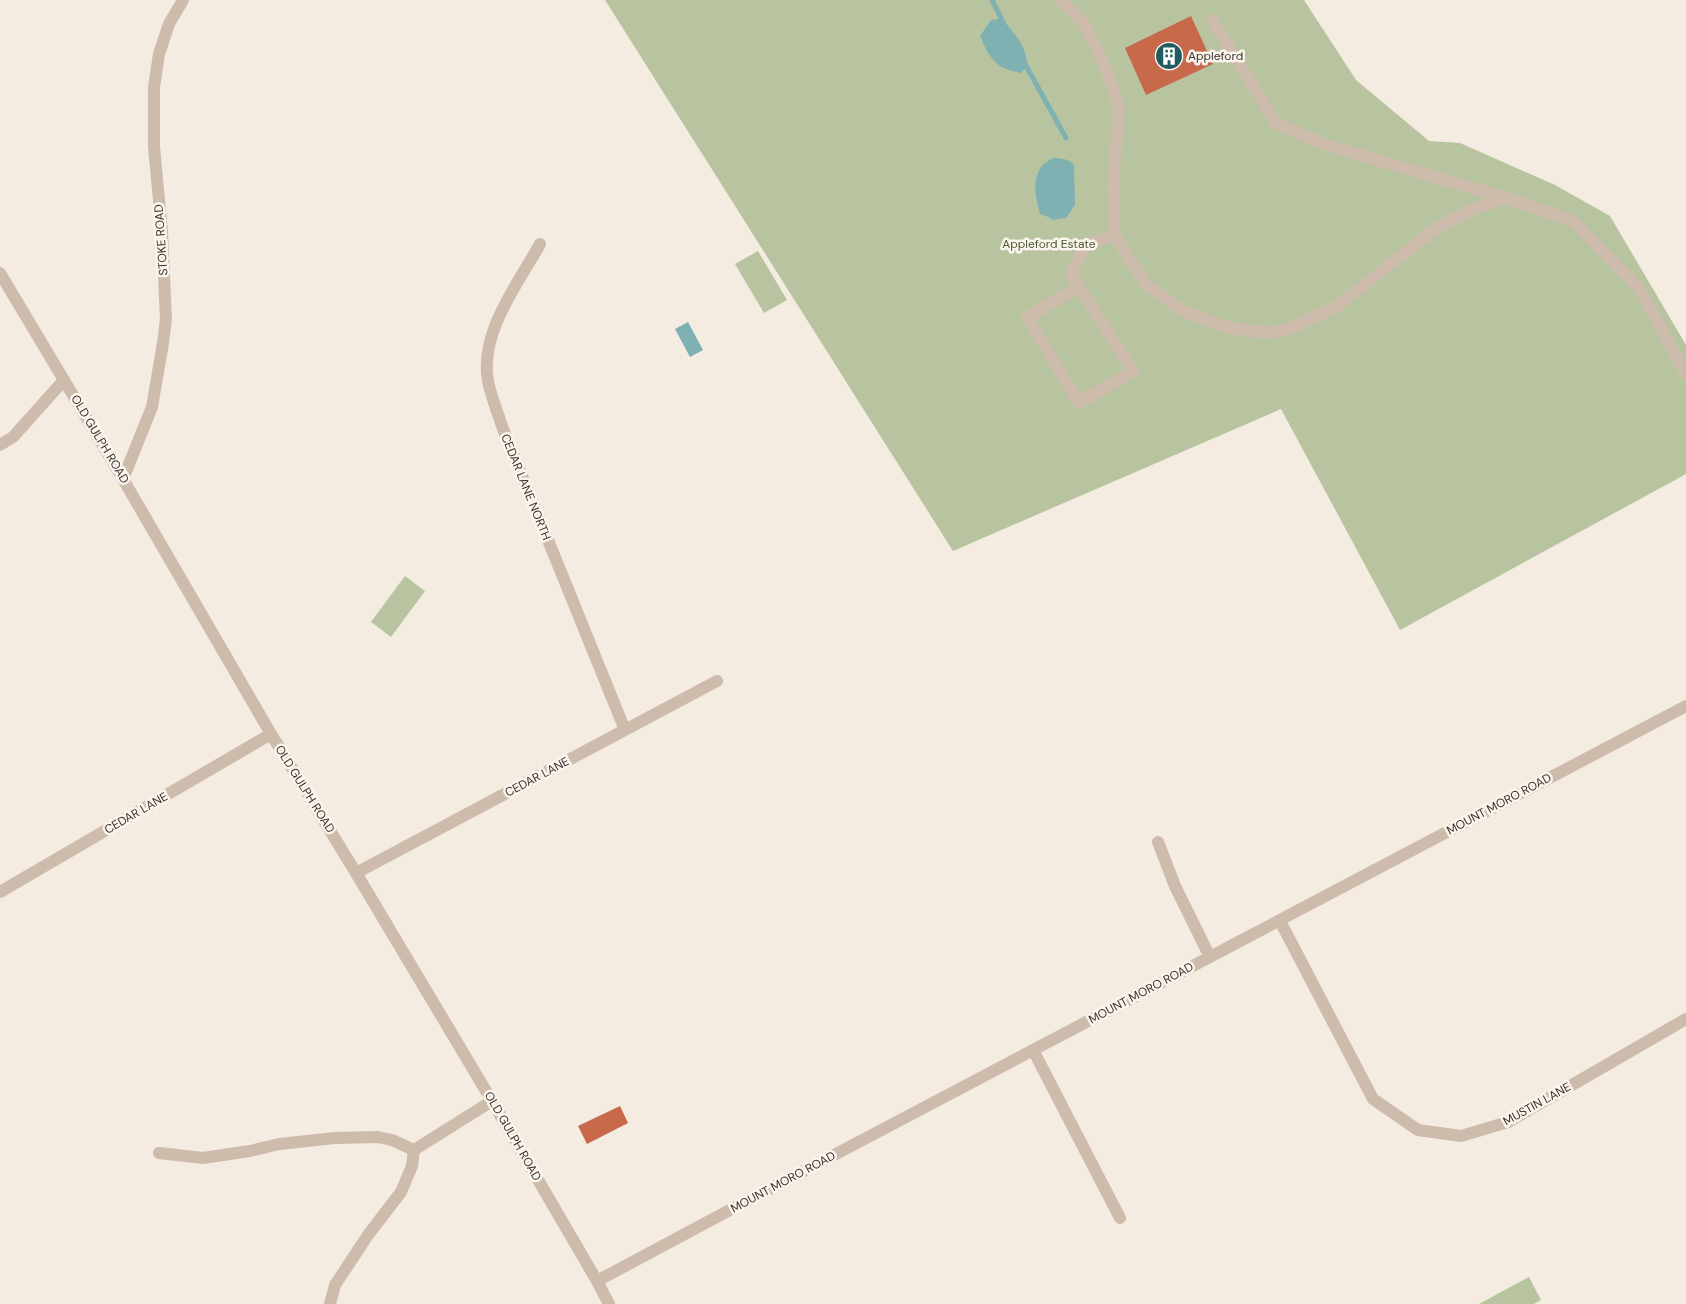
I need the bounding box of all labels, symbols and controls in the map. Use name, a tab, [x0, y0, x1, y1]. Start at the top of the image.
building icon: Appleford	[1154, 41, 1184, 71]
place label: Appleford	[1188, 48, 1243, 64]
street label: STOKE ROAD	[151, 204, 171, 276]
park label: Appleford Estate	[1002, 236, 1096, 252]
street label: OLD GULPH ROAD	[67, 392, 133, 486]
street label: CEDAR LANE NORTH	[497, 431, 555, 543]
street label: OLD GULPH ROAD	[272, 742, 338, 836]
street label: CEDAR LANE	[502, 753, 572, 801]
street label: MOUNT MORO ROAD	[1444, 770, 1554, 838]
street label: CEDAR LANE	[101, 788, 171, 838]
street label: MOUNT MORO ROAD	[1086, 959, 1196, 1027]
street label: MUSTIN LANE	[1500, 1079, 1574, 1129]
street label: OLD GULPH ROAD	[481, 1088, 545, 1184]
street label: MOUNT MORO ROAD	[728, 1148, 838, 1216]

